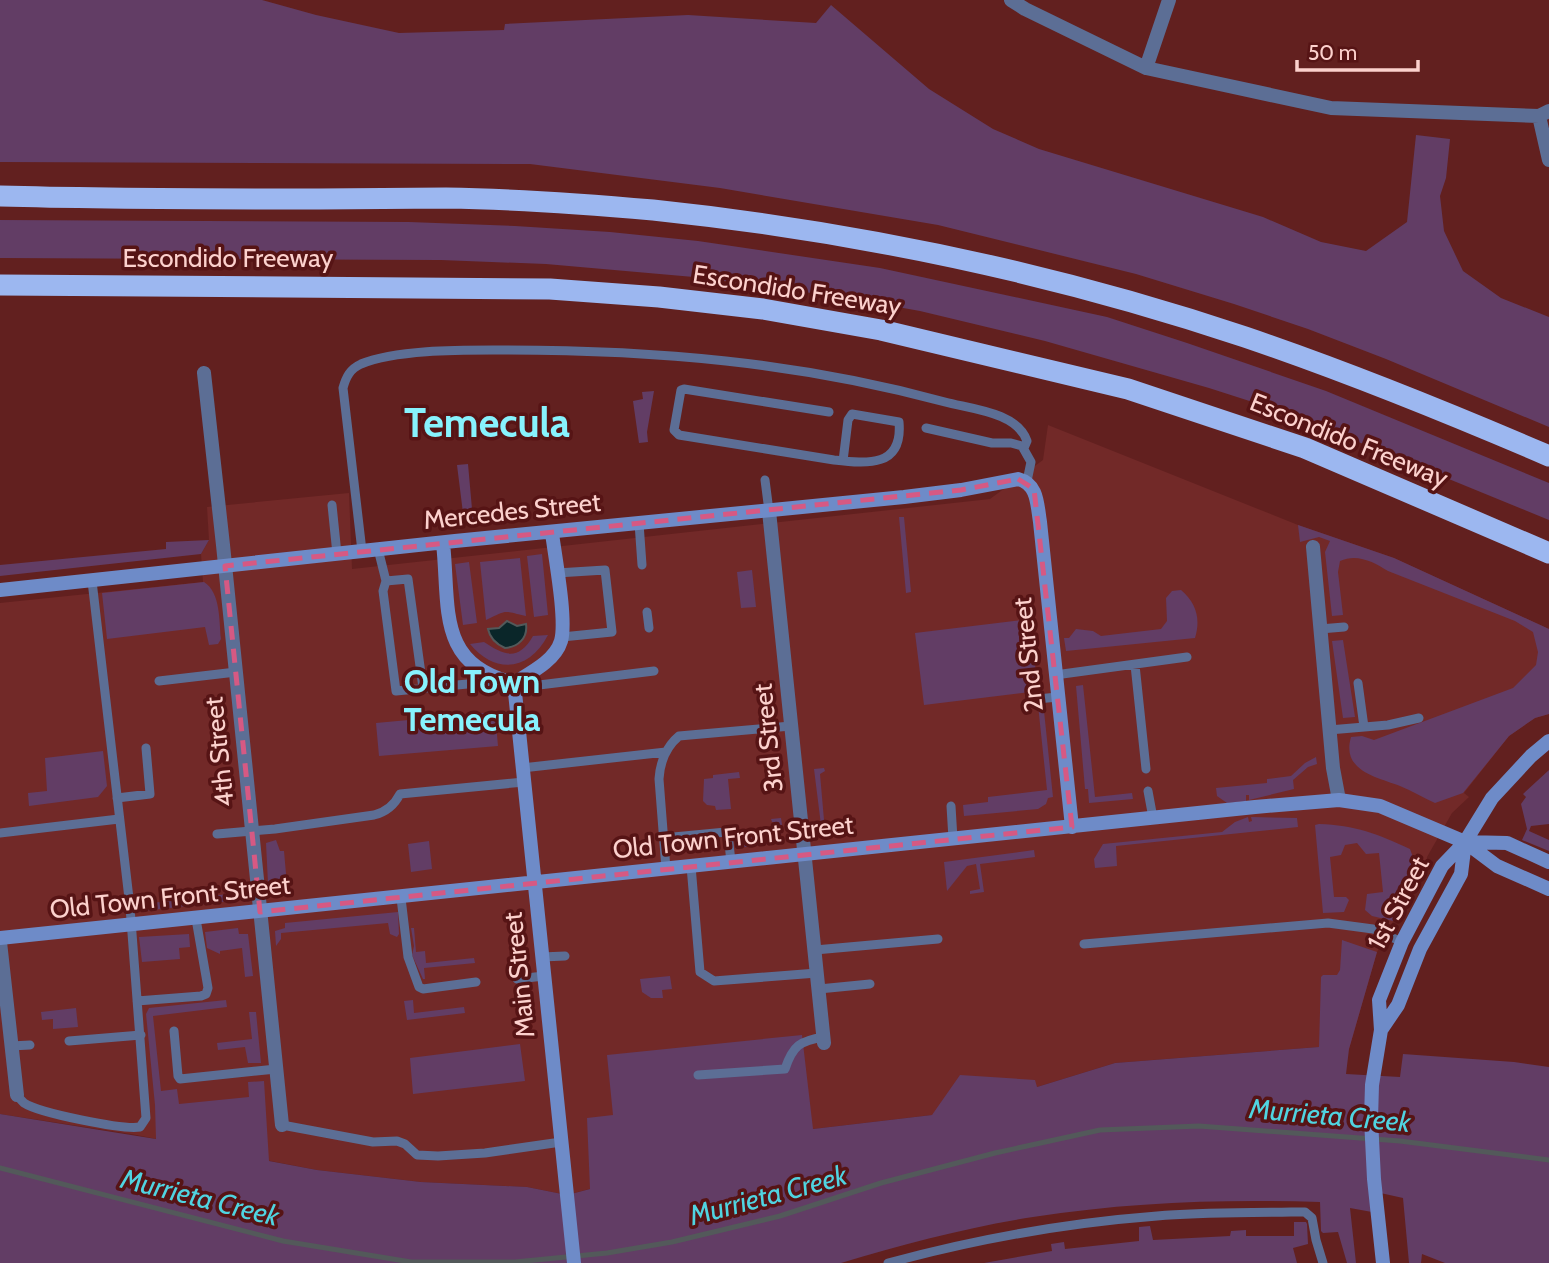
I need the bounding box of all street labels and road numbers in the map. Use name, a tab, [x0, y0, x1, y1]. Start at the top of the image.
street label: Escondido Freeway	[123, 242, 333, 274]
street label: Escondido Freeway	[690, 258, 904, 322]
street label: Escondido Freeway	[1245, 386, 1453, 494]
street label: Mercedes Street	[422, 486, 602, 536]
street label: 2nd Street	[1006, 596, 1050, 714]
street label: 3rd Street	[746, 682, 790, 794]
street label: 4th Street	[197, 695, 241, 809]
street label: Old Town Front Street	[611, 808, 855, 866]
street label: 1st Street	[1360, 851, 1436, 955]
street label: Old Town Front Street	[48, 868, 292, 926]
street label: Main Street	[496, 910, 542, 1039]

